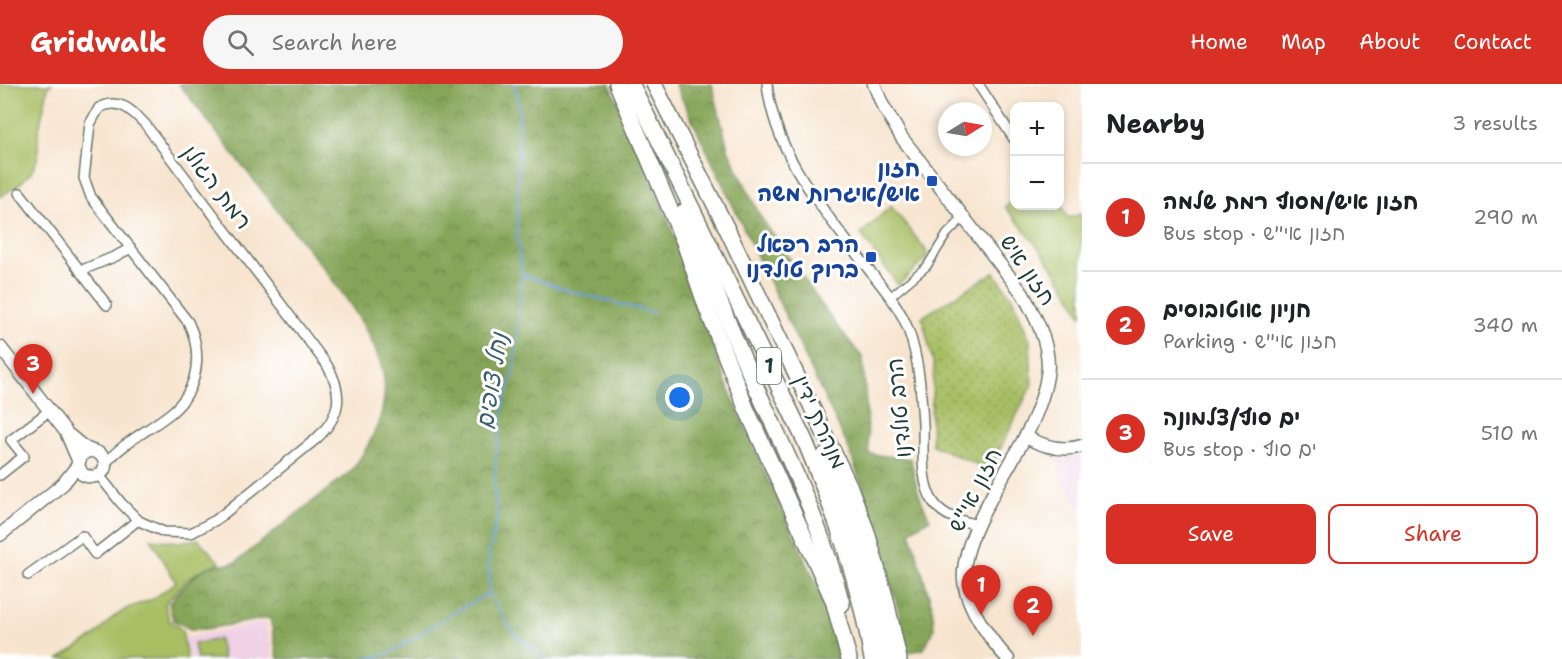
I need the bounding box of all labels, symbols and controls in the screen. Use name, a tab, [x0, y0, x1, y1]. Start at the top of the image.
search box	[203, 15, 623, 69]
text: Gridwalk	[30, 23, 167, 61]
icon: search	[224, 26, 257, 59]
text: Search here	[272, 28, 398, 57]
text: Home	[1190, 28, 1248, 56]
text: Map	[1281, 28, 1326, 56]
text: About	[1359, 28, 1420, 56]
text: Contact	[1453, 28, 1532, 56]
north arrow	[938, 102, 992, 156]
map controls	[1010, 102, 1064, 210]
button: +	[1010, 102, 1064, 156]
text: Nearby	[1106, 106, 1205, 141]
text: 3 results	[1452, 110, 1538, 136]
street label: רמת הגולן	[176, 139, 258, 235]
place label: חזון איש/איגרות משה	[758, 154, 920, 208]
button: −	[1010, 156, 1064, 210]
marker: חזון איש/איגרות משה	[925, 174, 939, 188]
text: חזון איש/מסוף רמת שלמה	[1163, 187, 1418, 216]
text: 1	[1121, 204, 1130, 230]
text: 290 m	[1473, 204, 1538, 230]
text: Bus stop · חזון אי"ש	[1163, 220, 1345, 246]
street label: חזון איש	[994, 229, 1062, 311]
place label: הרב רפאל ברוך טולדנו	[746, 230, 859, 284]
marker: הרב רפאל ברוך טולדנו	[864, 250, 878, 264]
text: חניון אוטובוסים	[1163, 295, 1311, 324]
text: 2	[1119, 312, 1133, 338]
text: 340 m	[1473, 312, 1538, 338]
text: Parking · חזון אי"ש	[1163, 328, 1337, 354]
water label: נחל צופים	[469, 329, 516, 431]
pin: 3	[14, 344, 52, 394]
road number: 1	[757, 348, 781, 384]
street label: הרב טולדנו	[880, 357, 918, 459]
street label: מנהרת ידין	[786, 371, 854, 473]
your location	[665, 383, 694, 412]
text: ים סוף/צלמונה	[1163, 403, 1300, 432]
text: 3	[1119, 420, 1133, 446]
text: 510 m	[1481, 420, 1538, 446]
text: Bus stop · ים סוף	[1163, 436, 1317, 462]
street label: חזון אי"ש	[942, 443, 1008, 537]
button: Save	[1106, 504, 1316, 564]
button: Share	[1328, 504, 1538, 564]
pin: 1	[962, 566, 1000, 615]
pin: 2	[1014, 586, 1052, 636]

